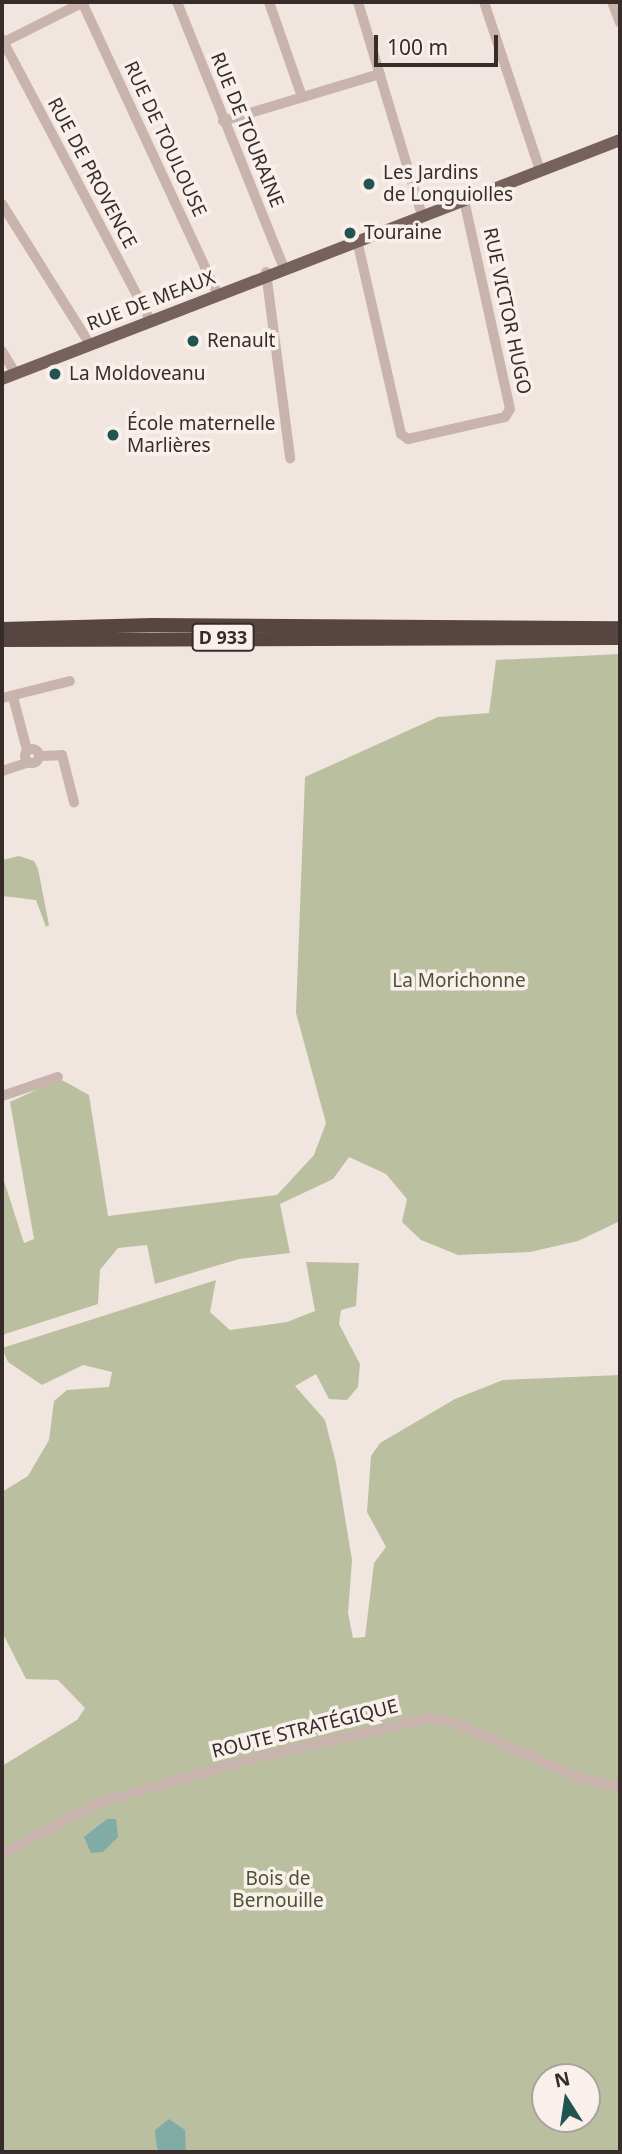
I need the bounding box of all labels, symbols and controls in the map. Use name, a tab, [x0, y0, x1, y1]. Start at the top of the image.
scale bar	[377, 21, 501, 65]
text: 100 m	[387, 33, 448, 61]
street label: RUE DE TOURAINE	[206, 49, 288, 211]
street label: RUE DE TOULOUSE	[119, 58, 211, 220]
street label: RUE DE PROVENCE	[43, 94, 141, 252]
place label: Les Jardins de Longuiolles	[383, 162, 513, 206]
marker: Les Jardins de Longuiolles	[361, 176, 377, 192]
place label: Touraine	[364, 222, 442, 244]
marker: Touraine	[342, 225, 358, 241]
street label: RUE VICTOR HUGO	[478, 226, 536, 396]
street label: RUE DE MEAUX	[84, 266, 218, 336]
place label: Renault	[207, 330, 275, 352]
marker: Renault	[185, 333, 201, 349]
place label: La Moldoveanu	[69, 363, 205, 385]
marker: La Moldoveanu	[47, 366, 63, 382]
place label: École maternelle Marlières	[127, 413, 276, 457]
marker: École maternelle Marlières	[105, 427, 121, 443]
road number: D 933	[192, 622, 255, 652]
park label: La Morichonne	[392, 970, 526, 992]
street label: ROUTE STRATÉGIQUE	[210, 1695, 400, 1763]
park label: Bois de Bernouille	[232, 1868, 324, 1912]
north arrow	[531, 2063, 601, 2133]
text: N	[552, 2065, 572, 2094]

